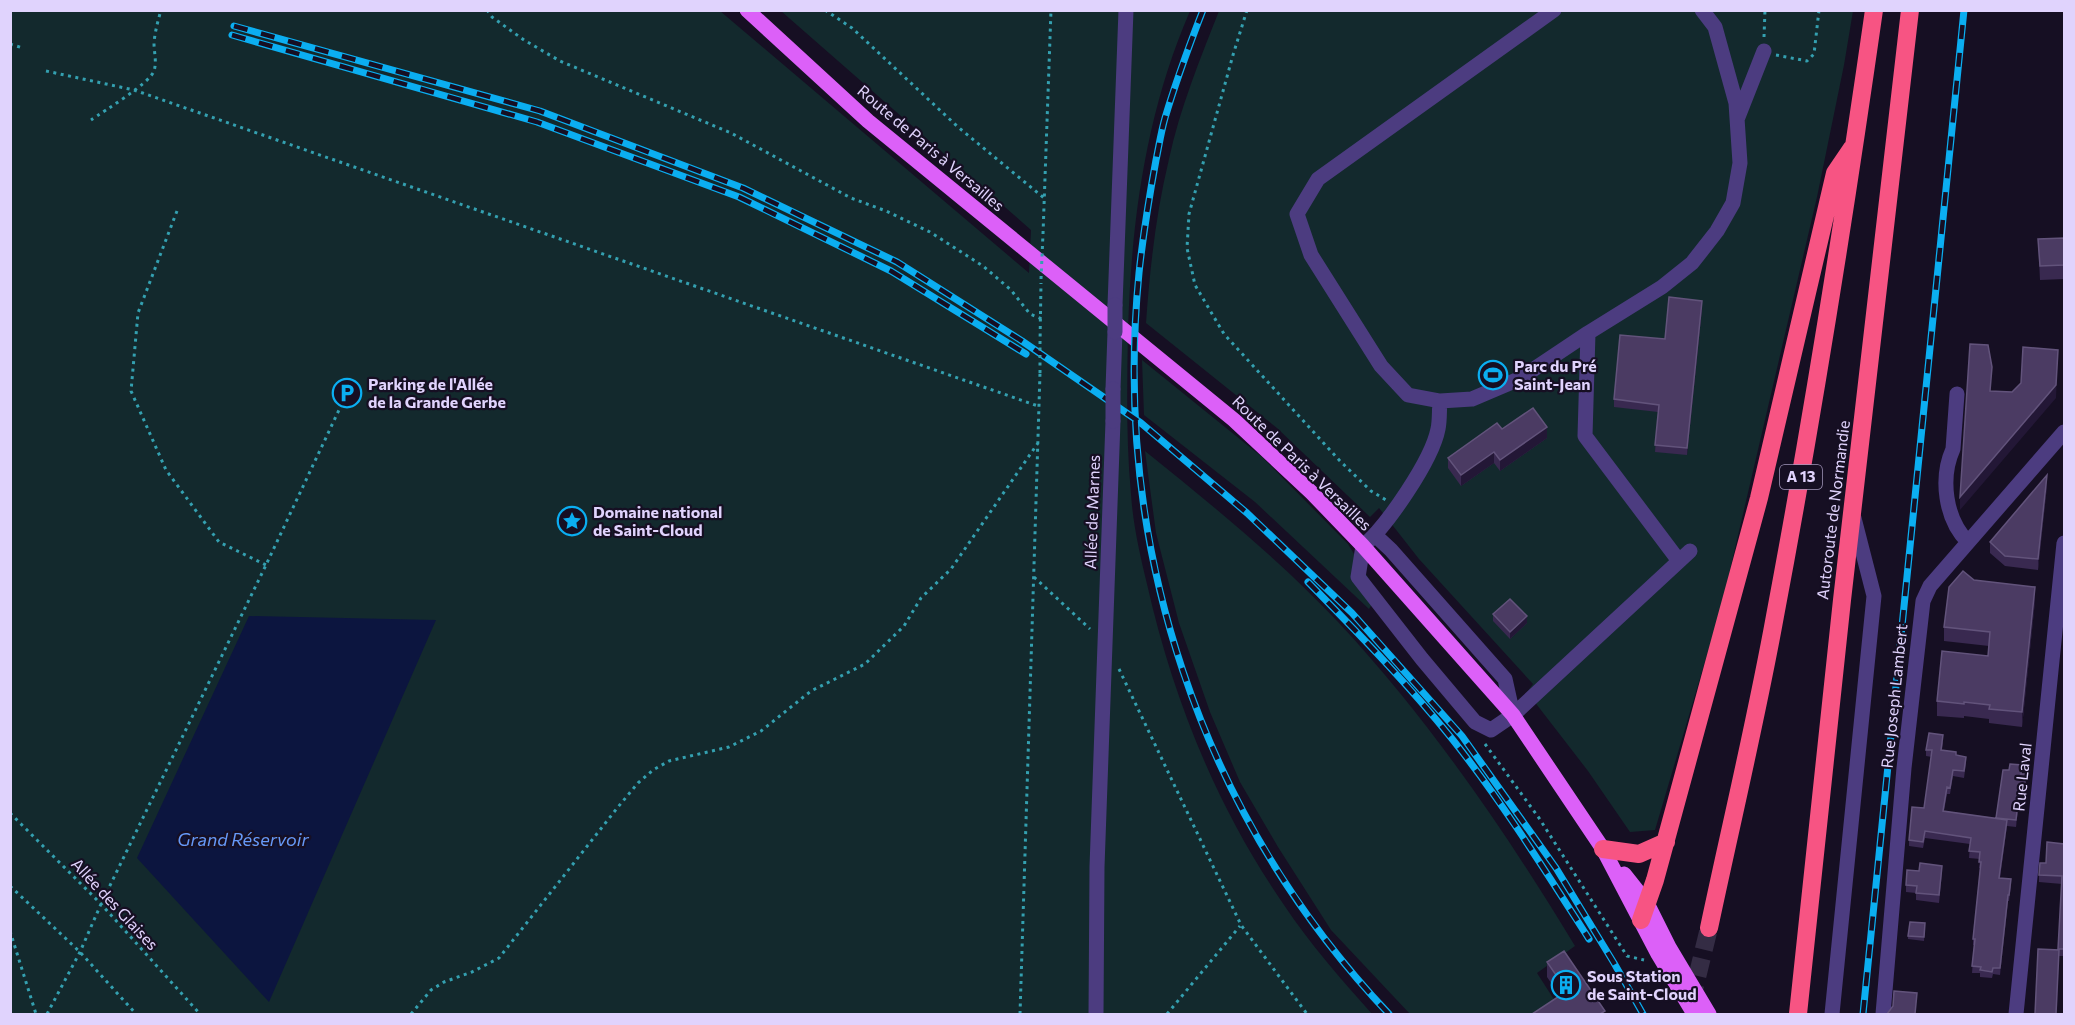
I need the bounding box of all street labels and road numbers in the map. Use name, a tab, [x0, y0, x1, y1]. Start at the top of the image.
street label: Route de Paris à Versailles	[854, 81, 1009, 215]
street label: Route de Paris à Versailles	[1229, 391, 1376, 534]
street label: Autoroute de Normandie	[1812, 419, 1853, 601]
street label: Allée de Marnes	[1080, 454, 1103, 570]
road number: A 13	[1780, 465, 1822, 489]
street label: Rue Joseph Lambert	[1876, 622, 1911, 769]
street label: Rue Laval	[2008, 742, 2035, 812]
street label: Allée des Glaises	[68, 854, 163, 953]

